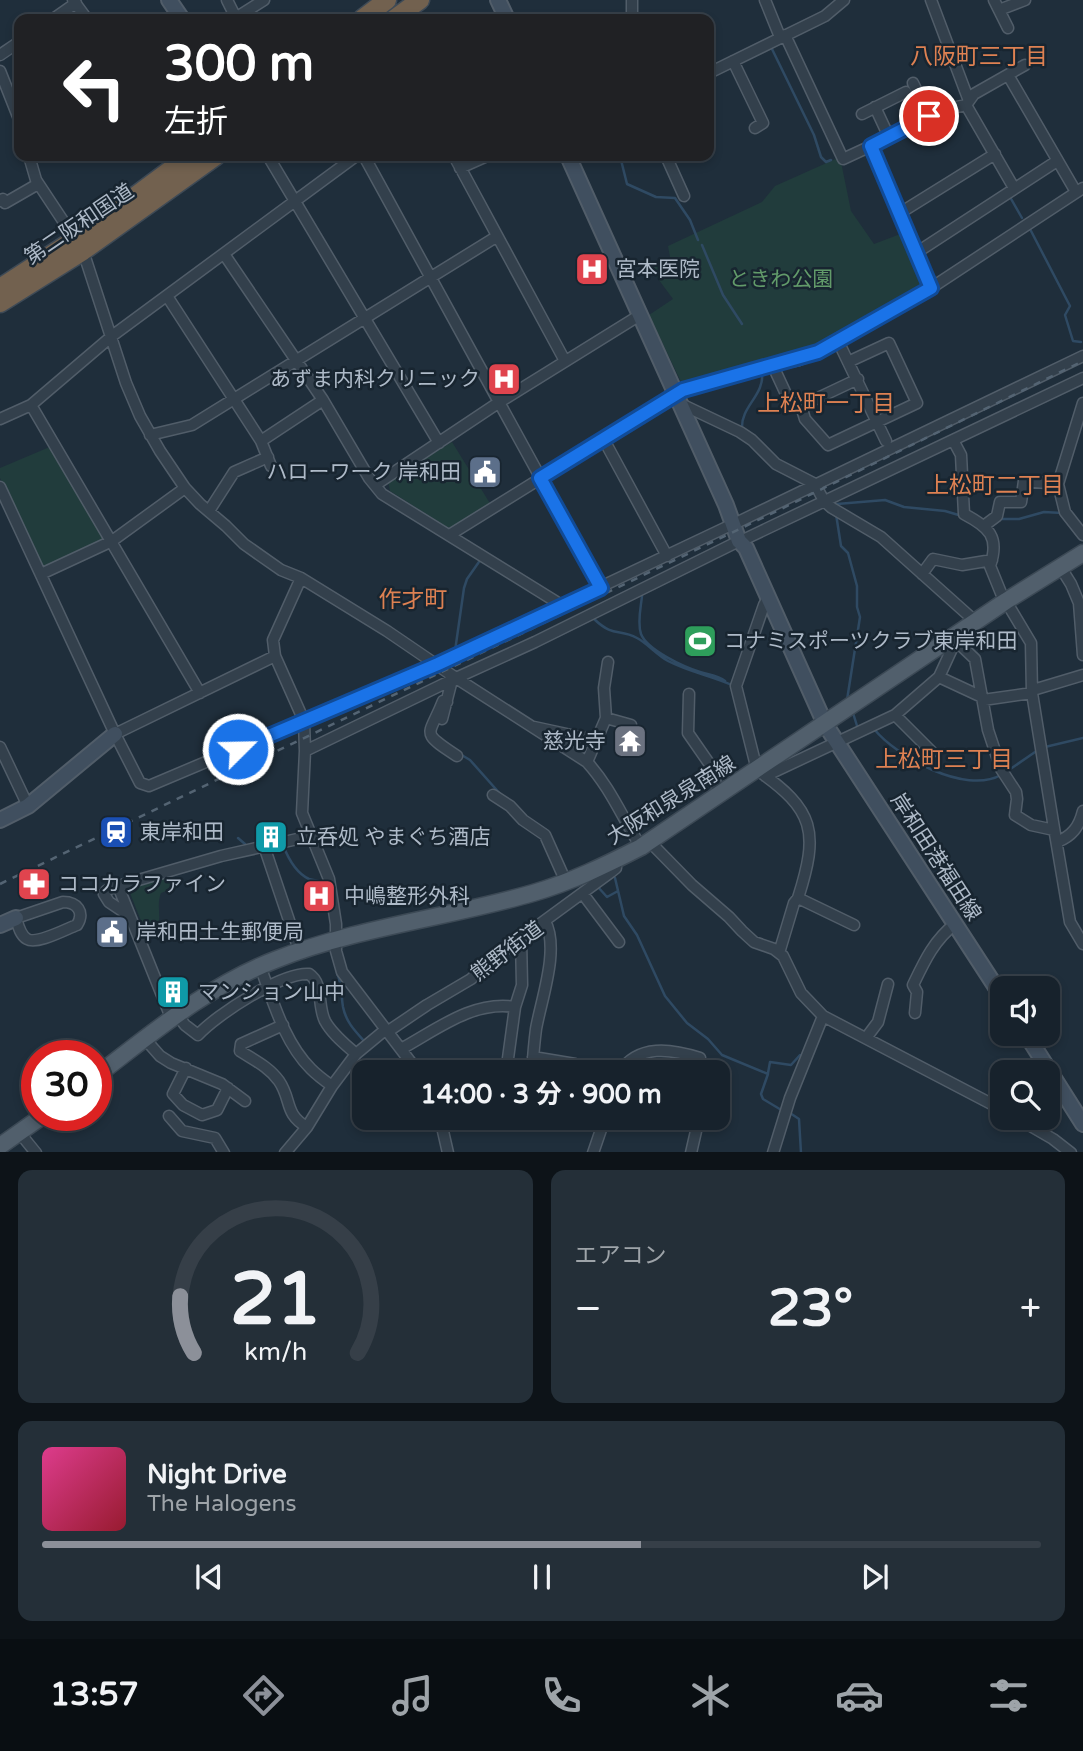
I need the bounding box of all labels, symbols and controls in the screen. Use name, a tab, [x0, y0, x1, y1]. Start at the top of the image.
text: 300 m	[164, 35, 314, 94]
icon: left	[49, 42, 140, 133]
district label: 八阪町三丁目	[910, 43, 1048, 71]
pin	[899, 86, 959, 146]
icon: arrive	[910, 97, 948, 135]
text: 左折	[164, 103, 228, 141]
street label: 第二阪和国道	[20, 179, 138, 270]
hospital icon: 宮本医院	[573, 250, 611, 288]
place label: 宮本医院	[616, 257, 700, 282]
park label: ときわ公園	[729, 267, 834, 292]
hospital icon: あずま内科クリニック	[485, 360, 523, 398]
place label: あずま内科クリニック	[270, 367, 480, 392]
district label: 上松町一丁目	[757, 390, 895, 418]
public building icon: ハローワーク 岸和田	[466, 453, 504, 491]
place label: ハローワーク 岸和田	[267, 460, 461, 485]
district label: 上松町二丁目	[926, 472, 1064, 500]
district label: 作才町	[379, 586, 448, 614]
sports icon: コナミスポーツクラブ東岸和田	[681, 622, 719, 660]
place label: コナミスポーツクラブ東岸和田	[724, 629, 1018, 654]
position arrow	[201, 712, 275, 786]
temple icon: 慈光寺	[611, 722, 649, 760]
place label: 慈光寺	[543, 729, 606, 754]
district label: 上松町三丁目	[875, 746, 1013, 774]
street label: 大阪和泉泉南線	[602, 751, 740, 850]
street label: 岸和田港福田線	[885, 789, 986, 926]
station icon: 東岸和田	[97, 813, 135, 851]
building icon: 立呑処 やまぐち酒店	[252, 818, 290, 856]
place label: 東岸和田	[140, 820, 224, 845]
place label: 立呑処 やまぐち酒店	[296, 825, 490, 850]
pharmacy icon: ココカラファイン	[15, 865, 53, 903]
place label: ココカラファイン	[58, 872, 226, 897]
hospital icon: 中嶋整形外科	[300, 877, 338, 915]
place label: 中嶋整形外科	[344, 884, 470, 909]
public building icon: 岸和田土生郵便局	[93, 913, 131, 951]
street label: 熊野街道	[466, 916, 548, 987]
place label: 岸和田土生郵便局	[136, 920, 304, 945]
building icon: マンション山中	[154, 973, 192, 1011]
map controls	[990, 976, 1060, 1130]
button: sound	[990, 976, 1060, 1046]
place label: マンション山中	[198, 980, 345, 1005]
speed limit sign: 30	[21, 1040, 112, 1131]
button: search	[990, 1060, 1060, 1130]
text: 14:00 · 3 分 · 900 m	[420, 1079, 662, 1110]
text: エアコン	[575, 1242, 667, 1270]
text: 21	[230, 1256, 321, 1344]
text: 23°	[768, 1277, 853, 1340]
text: −	[575, 1286, 602, 1332]
text: +	[1020, 1286, 1041, 1332]
text: km/h	[244, 1336, 307, 1366]
text: Night Drive	[147, 1459, 287, 1490]
text: The Halogens	[147, 1490, 296, 1518]
icon: previous	[190, 1558, 228, 1596]
icon: pause	[523, 1558, 561, 1596]
icon: next	[856, 1558, 894, 1596]
icon: directions	[239, 1671, 288, 1720]
icon: music	[388, 1671, 437, 1720]
icon: phone	[537, 1671, 586, 1720]
icon: climate	[686, 1671, 735, 1720]
icon: car	[835, 1671, 884, 1720]
icon: filters	[984, 1671, 1033, 1720]
text: 13:57	[50, 1676, 139, 1714]

